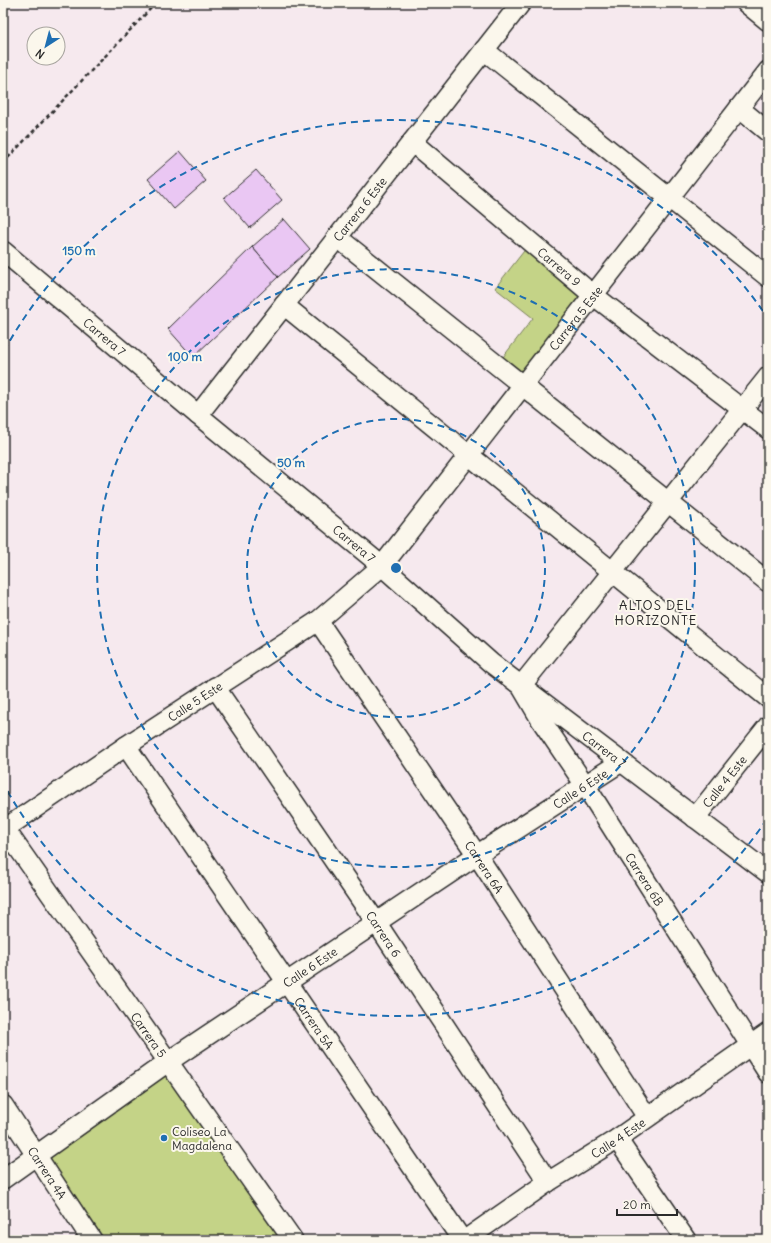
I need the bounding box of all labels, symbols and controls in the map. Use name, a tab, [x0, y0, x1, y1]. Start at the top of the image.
north arrow	[26, 26, 66, 66]
text: N	[33, 46, 47, 62]
street label: Carrera 6 Este	[330, 174, 390, 244]
text: 150 m	[63, 243, 96, 258]
street label: Carrera 9	[535, 244, 584, 289]
street label: Carrera 5 Este	[546, 283, 605, 353]
street label: Carrera 7	[80, 314, 129, 359]
text: 100 m	[168, 349, 202, 364]
text: 50 m	[277, 455, 306, 470]
street label: Carrera 7	[330, 521, 379, 565]
centre of rings	[389, 561, 403, 575]
district label: ALTOS DEL HORIZONTE	[615, 597, 698, 629]
street label: Calle 5 Este	[165, 678, 225, 724]
street label: Carrera 7	[580, 728, 629, 770]
street label: Calle 4 Este	[699, 752, 749, 810]
street label: Calle 6 Este	[550, 765, 610, 812]
street label: Carrera 6A	[462, 838, 507, 896]
street label: Carrera 6B	[622, 850, 667, 908]
street label: Carrera 6	[363, 908, 404, 960]
street label: Calle 6 Este	[280, 943, 340, 990]
street label: Carrera 5A	[291, 994, 338, 1052]
street label: Carrera 5	[128, 1009, 170, 1060]
street label: Calle 4 Este	[588, 1114, 648, 1161]
place label: Coliseo La Magdalena	[172, 1124, 232, 1153]
marker: Coliseo La Magdalena	[159, 1133, 169, 1143]
street label: Carrera 4A	[25, 1144, 70, 1202]
scale bar	[617, 1191, 677, 1217]
text: 20 m	[623, 1197, 651, 1212]

